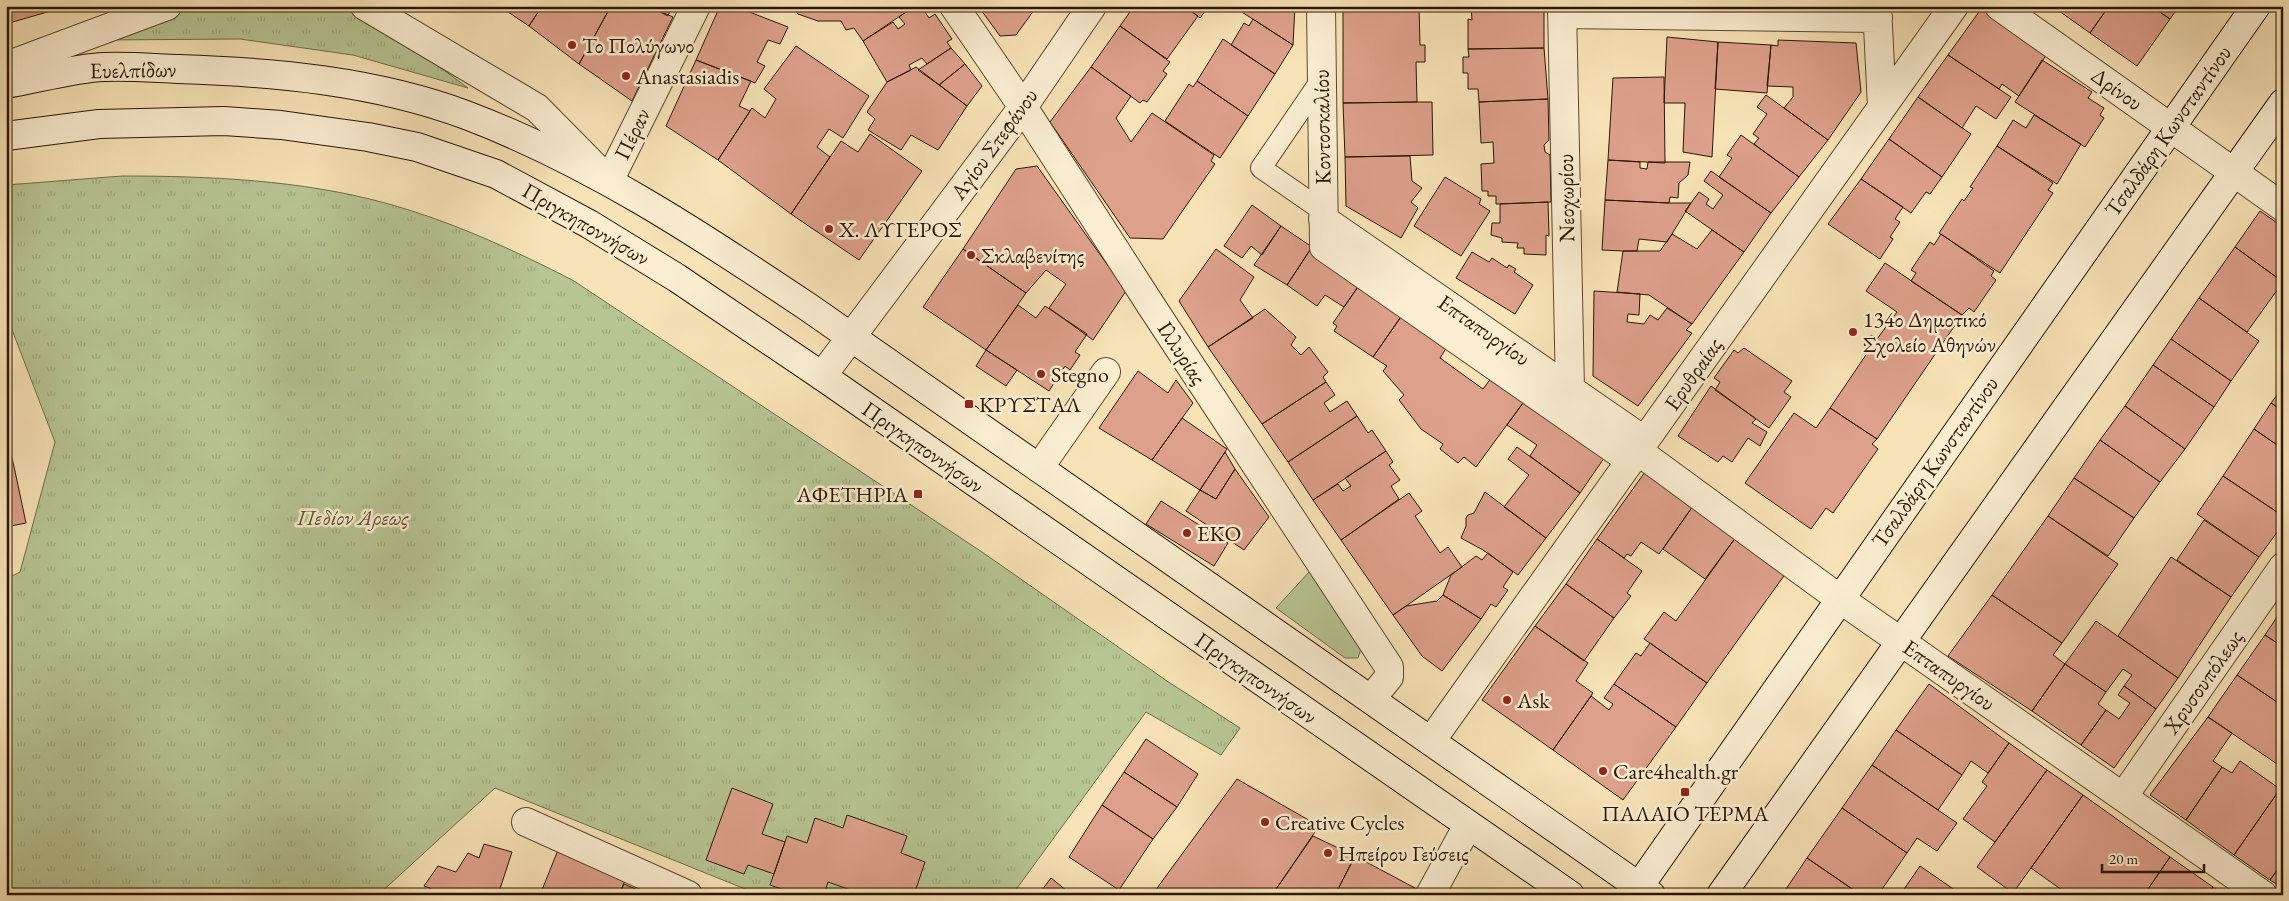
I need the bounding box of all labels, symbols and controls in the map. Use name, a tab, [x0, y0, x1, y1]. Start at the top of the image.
place label: Το Πολύγωνο	[582, 31, 695, 60]
marker: Το Πολύγωνο	[566, 39, 578, 51]
street label: Τσαλδάρη Κωνσταντίνου	[2098, 40, 2238, 222]
street label: Ευελπίδων	[89, 55, 177, 85]
street label: Δρίνου	[2085, 61, 2149, 117]
place label: Anastasiadis	[635, 62, 739, 91]
street label: Κοντοσκαλίου	[1306, 69, 1338, 185]
marker: Anastasiadis	[620, 70, 632, 82]
street label: Αγίου Στεφάνου	[943, 82, 1044, 206]
street label: Πέραν	[607, 103, 657, 165]
street label: Νεοχωρίου	[1551, 153, 1581, 243]
street label: Πριγκηποννήσων	[517, 176, 655, 272]
place label: Χ. ΛΥΓΕΡΟΣ	[838, 215, 962, 244]
marker: Χ. ΛΥΓΕΡΟΣ	[823, 223, 835, 235]
place label: Σκλαβενίτης	[981, 241, 1084, 270]
marker: Σκλαβενίτης	[965, 249, 977, 261]
street label: Επταπυργίου	[1432, 288, 1536, 372]
place label: 134ο Δημοτικό Σχολείο Αθηνών	[1863, 305, 1996, 359]
street label: Ιλλυρίας	[1151, 316, 1213, 390]
marker: 134ο Δημοτικό Σχολείο Αθηνών	[1847, 326, 1859, 338]
street label: Ερυθραίας	[1657, 332, 1729, 416]
place label: Stegno	[1051, 360, 1109, 389]
marker: Stegno	[1035, 368, 1047, 380]
street label: Τσαλδάρη Κωνσταντίνου	[1865, 371, 2005, 553]
place label: ΚΡΥΣΤΑΛ	[979, 390, 1082, 419]
street label: Πριγκηποννήσων	[856, 394, 990, 500]
marker: ΚΡΥΣΤΑΛ	[963, 398, 975, 410]
place label: ΑΦΕΤΗΡΙΑ	[796, 480, 909, 509]
marker: ΑΦΕΤΗΡΙΑ	[912, 488, 924, 500]
park label: Πεδίον Άρεως	[296, 503, 409, 532]
place label: EKO	[1197, 519, 1241, 548]
marker: EKO	[1181, 527, 1193, 539]
street label: Χρυσουπόλεως	[2156, 624, 2250, 741]
street label: Πριγκηποννήσων	[1189, 625, 1323, 731]
street label: Επταπυργίου	[1897, 633, 2001, 717]
place label: Ask	[1516, 686, 1550, 715]
marker: Ask	[1501, 694, 1513, 706]
place label: Care4health.gr	[1613, 757, 1739, 786]
marker: Care4health.gr	[1597, 765, 1609, 777]
marker: ΠΑΛΑΙΟ ΤΕΡΜΑ	[1679, 786, 1691, 798]
place label: ΠΑΛΑΙΟ ΤΕΡΜΑ	[1602, 799, 1769, 828]
place label: Creative Cycles	[1275, 808, 1404, 837]
marker: Creative Cycles	[1259, 816, 1271, 828]
place label: Ηπείρου Γεύσεις	[1338, 839, 1469, 868]
scale bar	[2102, 841, 2204, 873]
marker: Ηπείρου Γεύσεις	[1322, 847, 1334, 859]
text: 20 m	[2109, 849, 2138, 868]

